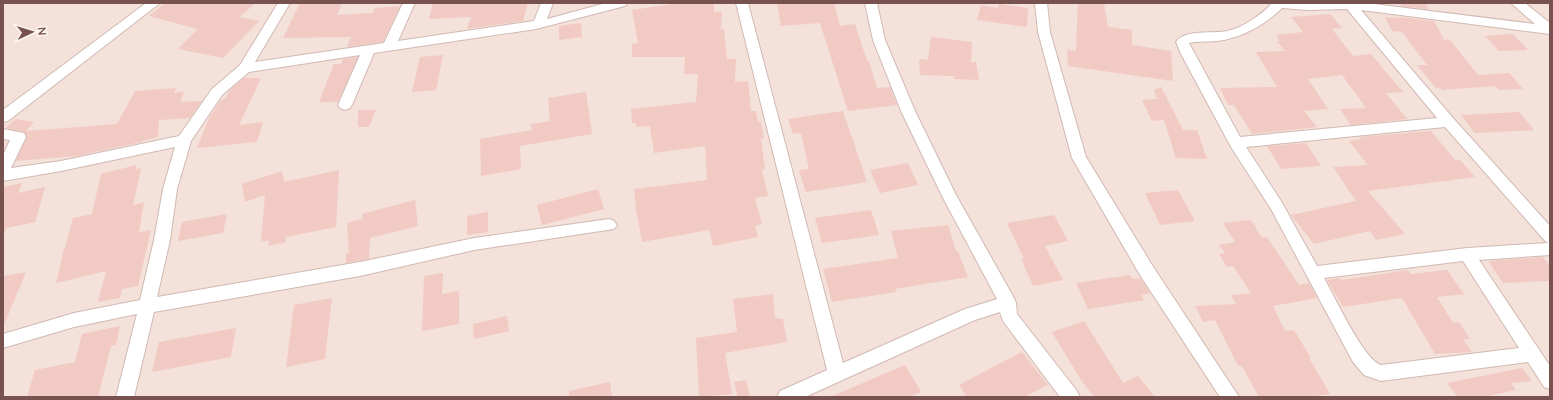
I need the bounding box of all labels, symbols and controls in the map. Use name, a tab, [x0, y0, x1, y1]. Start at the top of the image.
north arrow	[12, 12, 52, 52]
text: N	[36, 27, 49, 36]

